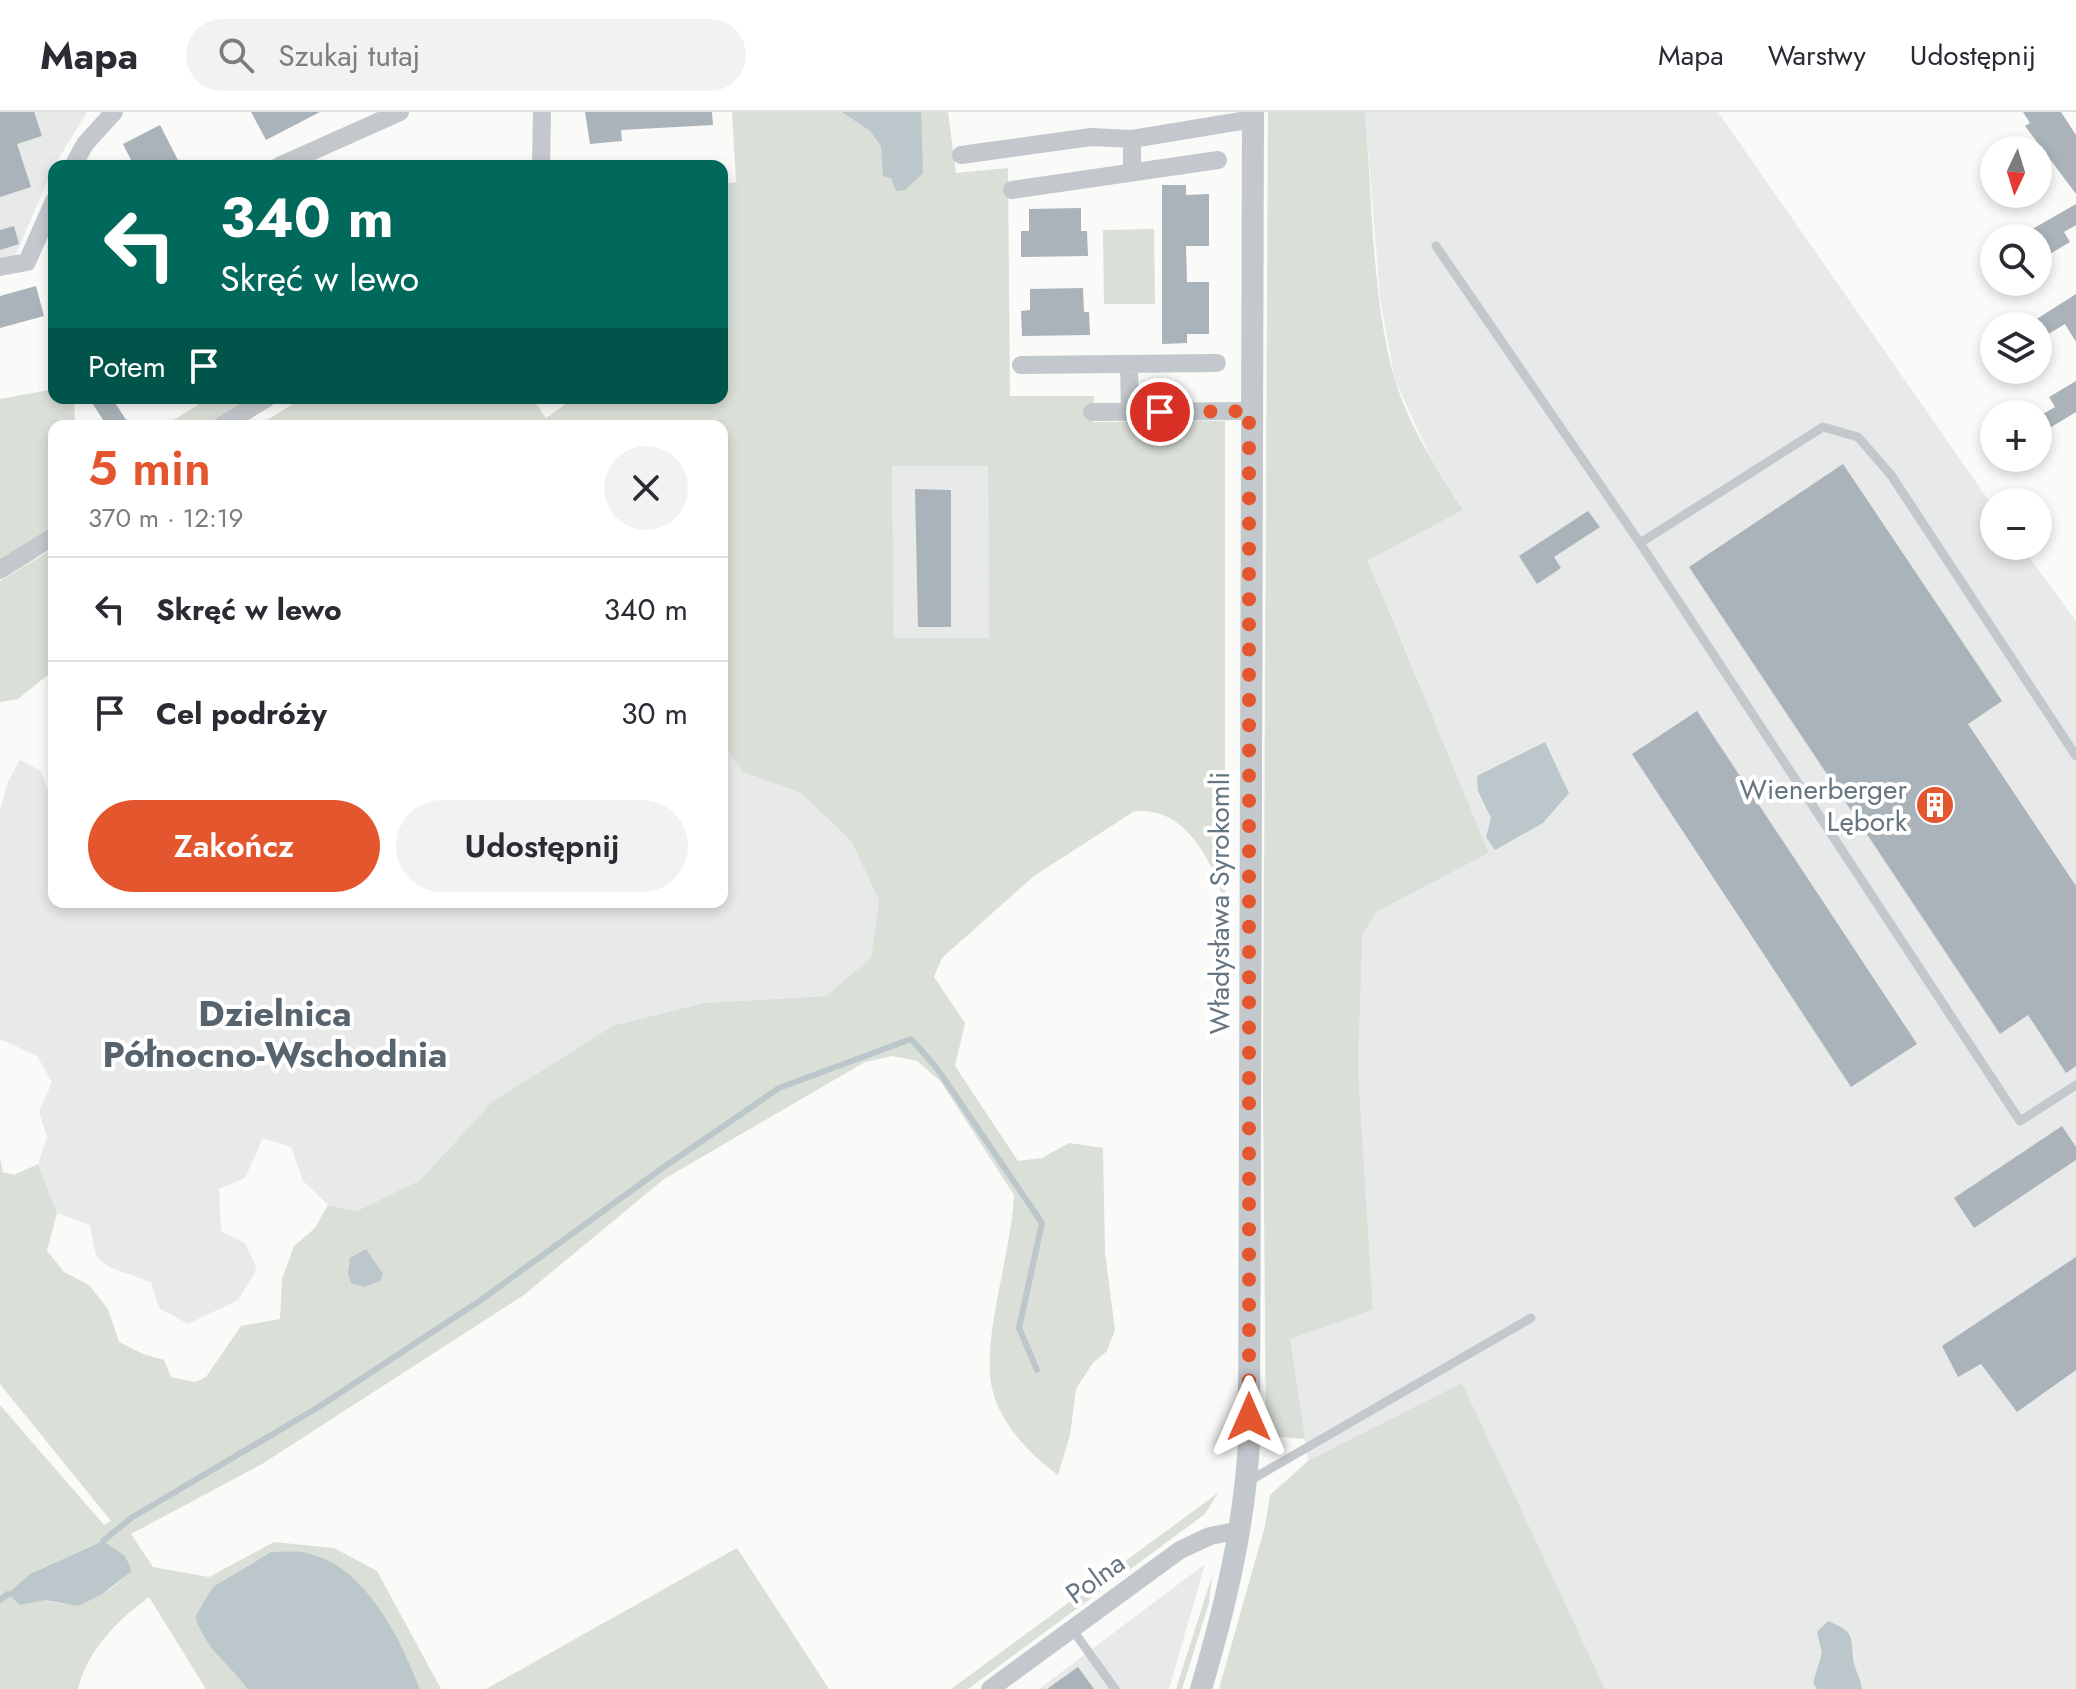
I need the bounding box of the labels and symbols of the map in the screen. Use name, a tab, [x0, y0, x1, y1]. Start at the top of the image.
north arrow	[1980, 136, 2052, 208]
pin	[1126, 378, 1194, 446]
place label: Wienerberger Lębork	[1739, 769, 1908, 842]
street label: Władysława Syrokomli	[1199, 772, 1240, 1034]
building icon: Wienerberger Lębork	[1914, 784, 1956, 826]
district label: Dzielnica Północno-Wschodnia	[103, 987, 447, 1080]
position arrow	[1207, 1375, 1291, 1459]
street label: Polna	[1057, 1543, 1133, 1614]

